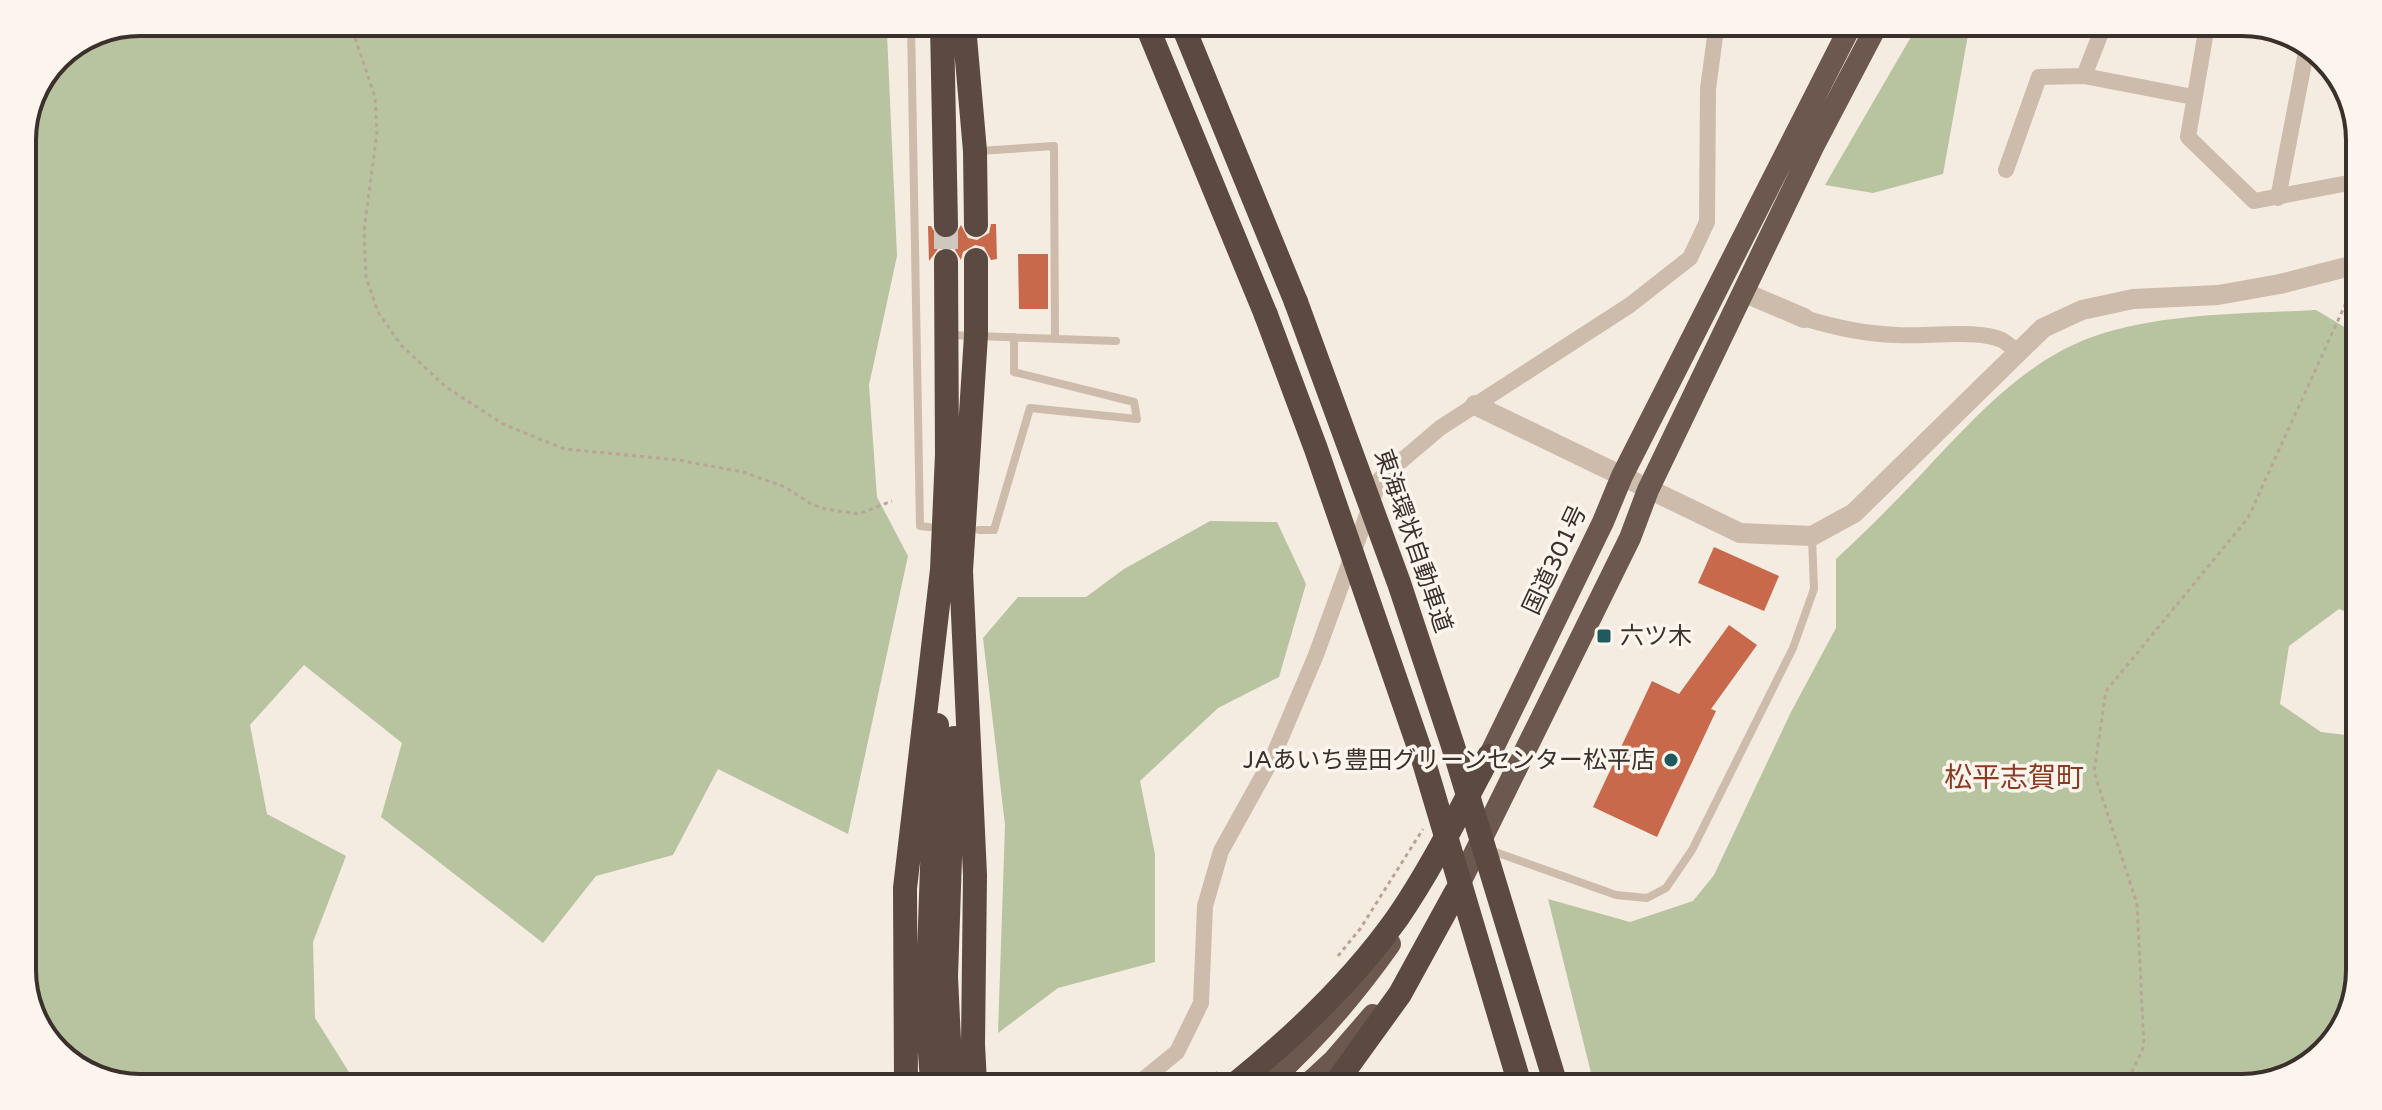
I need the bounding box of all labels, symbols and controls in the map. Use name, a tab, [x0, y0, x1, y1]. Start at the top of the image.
street label: 東海環状自動車道	[1368, 446, 1458, 636]
street label: 国道301号	[1517, 501, 1593, 619]
place label: 六ツ木	[1620, 622, 1692, 651]
marker: 六ツ木	[1595, 627, 1613, 645]
place label: JAあいち豊田グリーンセンター松平店	[1243, 746, 1655, 775]
marker: JAあいち豊田グリーンセンター松平店	[1662, 751, 1680, 769]
district label: 松平志賀町	[1944, 761, 2084, 795]

